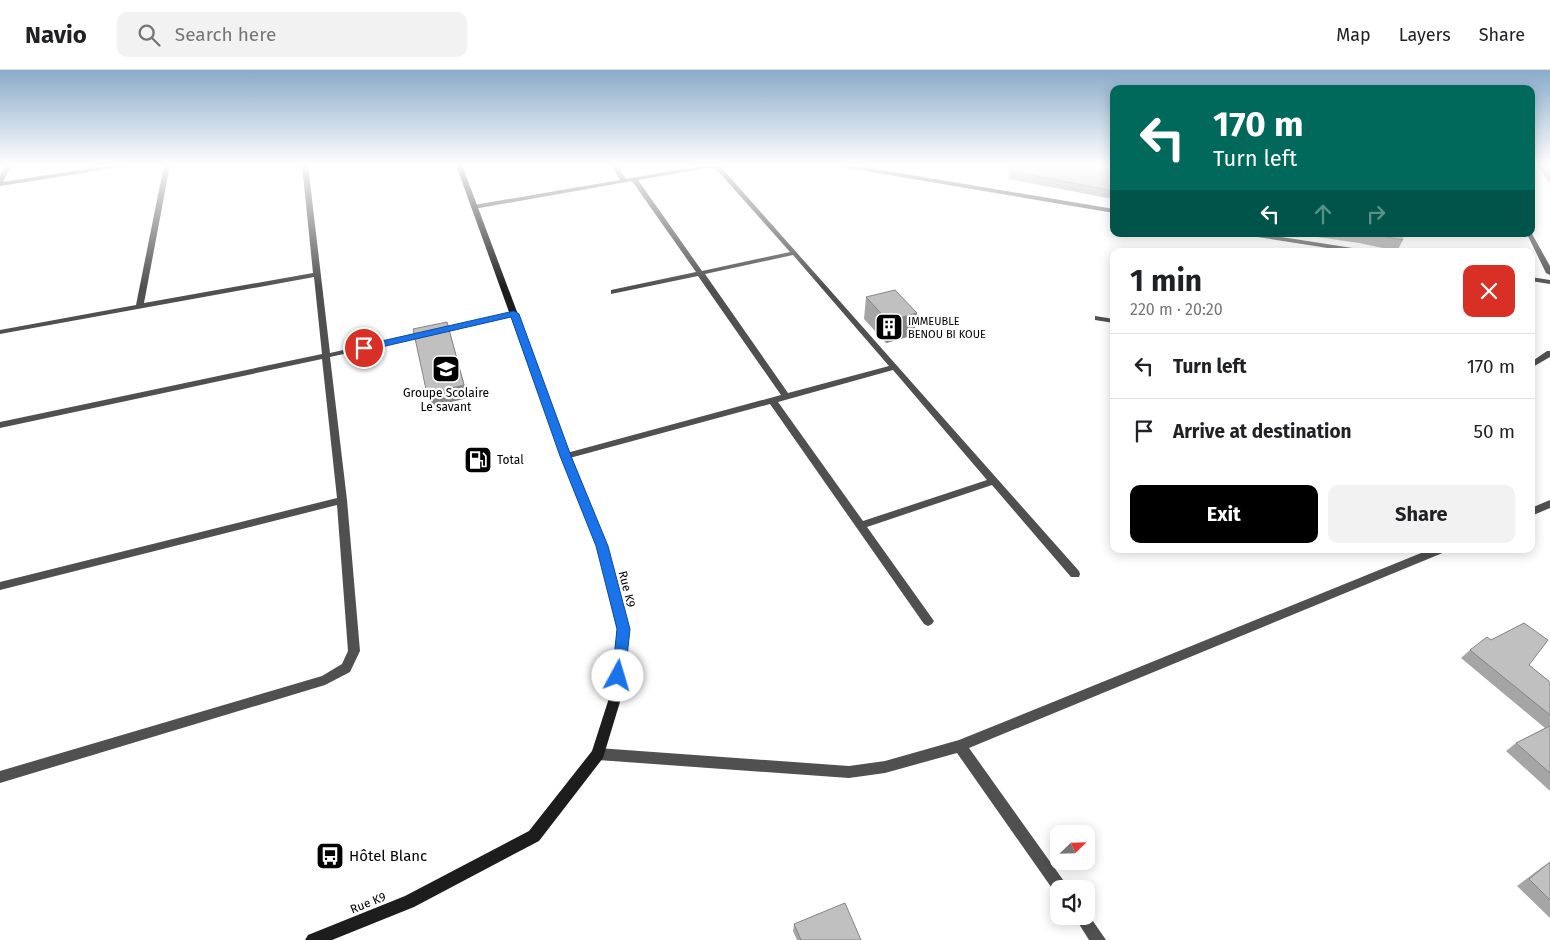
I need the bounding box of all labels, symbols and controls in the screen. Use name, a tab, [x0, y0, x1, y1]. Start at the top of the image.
search box	[117, 12, 467, 57]
text: Navio	[25, 21, 87, 49]
icon: search	[135, 21, 163, 49]
text: Search here	[175, 23, 276, 46]
text: Map	[1336, 24, 1371, 46]
text: Layers	[1399, 24, 1451, 46]
text: Share	[1479, 24, 1525, 46]
text: 170 m	[1213, 103, 1304, 145]
icon: left	[1130, 105, 1195, 170]
text: Turn left	[1213, 145, 1297, 172]
icon: left	[1256, 200, 1284, 228]
icon: ahead	[1309, 200, 1337, 228]
icon: right	[1362, 200, 1390, 228]
text: 1 min	[1130, 263, 1202, 299]
button: close	[1463, 265, 1515, 317]
text: 220 m · 20:20	[1130, 300, 1223, 319]
building icon: IMMEUBLE BENOU BI KOUE	[874, 312, 904, 342]
place label: IMMEUBLE BENOU BI KOUE	[908, 315, 986, 341]
pin	[343, 327, 385, 369]
icon: arrive	[350, 334, 378, 362]
icon: left	[1130, 352, 1158, 380]
school or university icon: Groupe Scolaire Le savant	[431, 354, 461, 384]
text: Turn left	[1173, 355, 1247, 378]
text: 170 m	[1467, 355, 1515, 378]
place label: Groupe Scolaire Le savant	[403, 386, 489, 414]
icon: arrive	[1130, 417, 1158, 445]
text: Arrive at destination	[1173, 420, 1352, 443]
text: 50 m	[1474, 420, 1515, 443]
fuel station icon: Total	[463, 445, 493, 475]
place label: Total	[497, 453, 524, 467]
button: Exit	[1130, 485, 1318, 543]
button: Share	[1328, 485, 1515, 543]
street label: Rue K9	[616, 569, 638, 609]
position arrow	[591, 649, 643, 701]
north arrow	[1050, 825, 1095, 870]
map controls	[1050, 825, 1095, 925]
bus stop icon: Hôtel Blanc	[315, 841, 345, 871]
place label: Hôtel Blanc	[349, 847, 427, 865]
button: sound	[1050, 880, 1095, 925]
street label: Rue K9	[348, 890, 388, 916]

